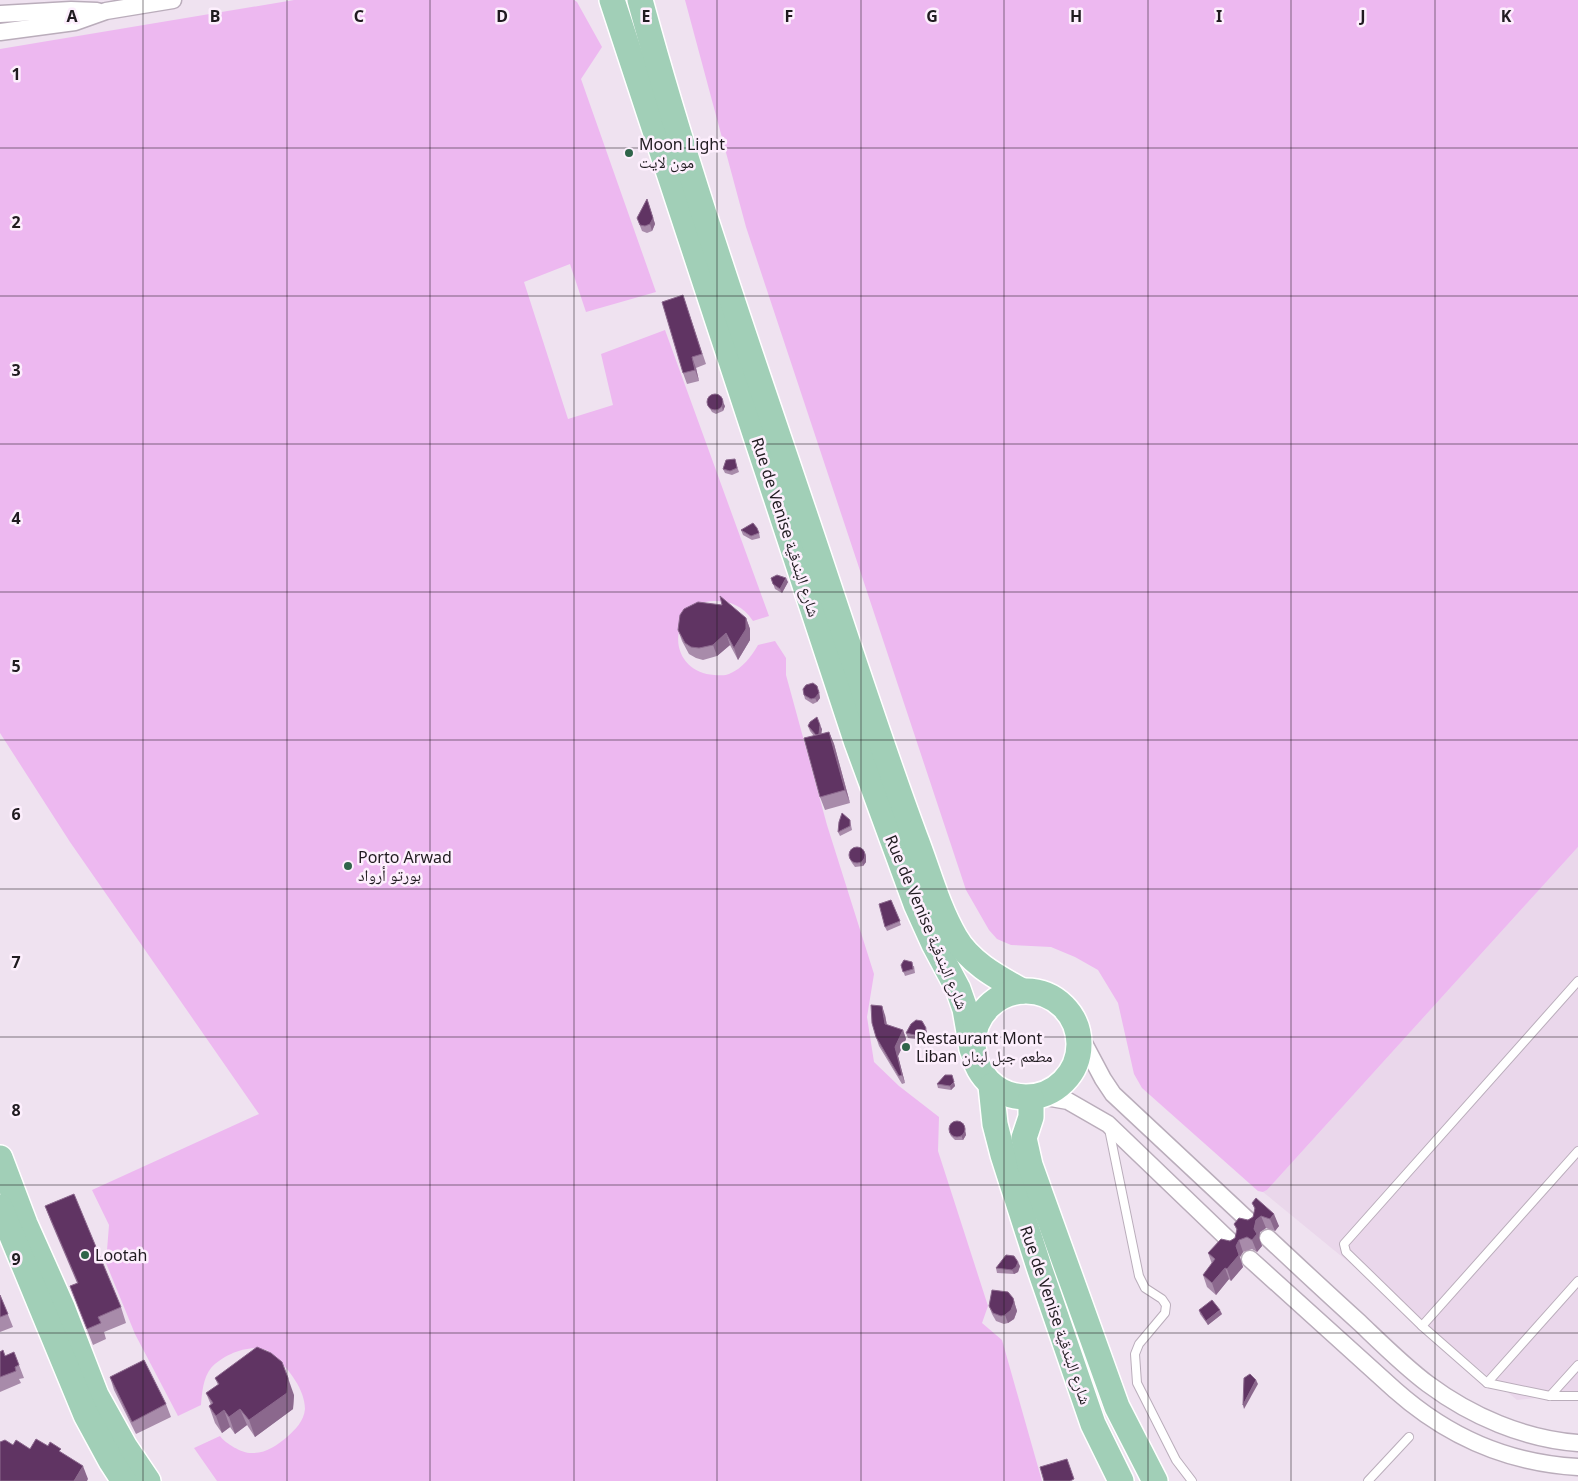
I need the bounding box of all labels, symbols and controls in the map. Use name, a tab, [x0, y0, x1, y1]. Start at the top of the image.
text: A	[66, 5, 78, 27]
text: B	[210, 5, 220, 27]
text: C	[354, 5, 364, 27]
text: D	[496, 5, 508, 27]
text: E	[642, 5, 651, 27]
text: F	[785, 5, 793, 27]
text: G	[926, 5, 938, 27]
text: H	[1070, 5, 1082, 27]
text: I	[1216, 5, 1222, 27]
text: J	[1358, 5, 1366, 27]
text: K	[1501, 5, 1512, 27]
text: 1	[11, 63, 21, 85]
place label: Moon Light مون لايت	[639, 133, 725, 173]
marker: Moon Light مون لايت	[623, 147, 635, 159]
text: 2	[11, 211, 21, 233]
text: 3	[11, 359, 21, 381]
street label: Rue de Venise شارع البندقية	[747, 434, 825, 620]
text: 4	[11, 507, 21, 529]
text: 5	[11, 655, 21, 677]
text: 6	[11, 803, 21, 825]
street label: Rue de Venise شارع البندقية	[880, 831, 974, 1013]
place label: Porto Arwad بورتو أرواد	[358, 846, 452, 886]
marker: Porto Arwad بورتو أرواد	[342, 860, 354, 872]
text: 7	[11, 951, 21, 973]
place label: Restaurant Mont Liban مطعم جبل لبنان	[916, 1027, 1053, 1067]
marker: Restaurant Mont Liban مطعم جبل لبنان	[900, 1041, 912, 1053]
text: 8	[11, 1099, 21, 1121]
street label: Rue de Venise شارع البندقية	[1015, 1223, 1097, 1407]
place label: Lootah	[95, 1244, 147, 1266]
text: 9	[11, 1248, 21, 1270]
marker: Lootah	[79, 1249, 91, 1261]

